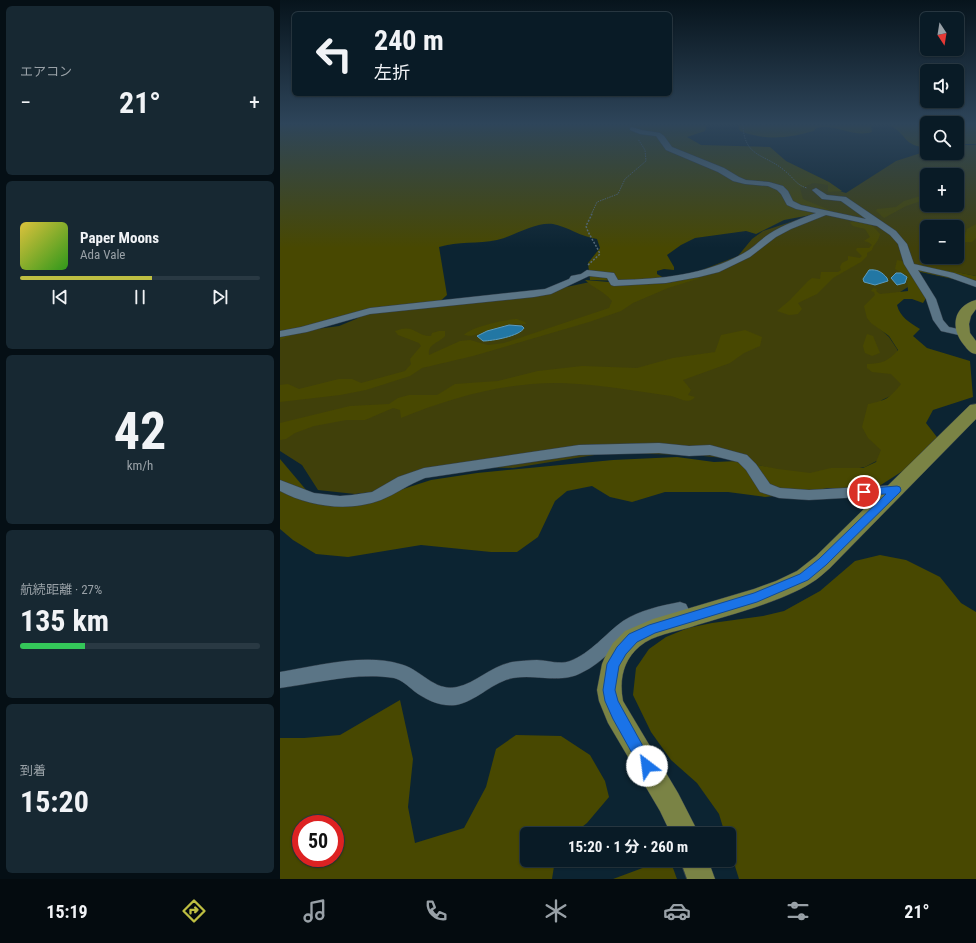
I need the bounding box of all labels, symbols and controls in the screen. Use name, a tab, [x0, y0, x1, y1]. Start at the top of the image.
north arrow	[920, 12, 964, 56]
map controls	[920, 12, 964, 264]
text: 240 m	[374, 24, 444, 57]
icon: left	[308, 28, 360, 80]
text: 左折	[374, 62, 410, 83]
text: エアコン	[20, 64, 72, 79]
button: sound	[920, 64, 964, 108]
text: 21°	[119, 85, 161, 120]
text: −	[20, 90, 31, 115]
text: +	[249, 90, 260, 115]
button: search	[920, 116, 964, 160]
button: +	[920, 168, 964, 212]
button: −	[920, 220, 964, 264]
text: Paper Moons	[80, 229, 159, 247]
text: Ada Vale	[80, 247, 125, 262]
icon: previous	[49, 286, 71, 308]
icon: pause	[129, 286, 151, 308]
icon: next	[209, 286, 231, 308]
text: 42	[114, 401, 166, 462]
text: km/h	[127, 458, 153, 473]
pin	[847, 475, 881, 509]
icon: arrive	[853, 481, 875, 503]
text: 航続距離 · 27%	[20, 582, 102, 597]
text: 135 km	[20, 603, 109, 638]
position arrow	[626, 745, 668, 787]
text: 到着	[20, 763, 46, 778]
text: 15:20	[20, 784, 89, 819]
speed limit sign: 50	[292, 815, 344, 867]
text: 15:20 · 1 分 · 260 m	[568, 838, 688, 856]
icon: directions	[180, 897, 208, 925]
icon: music	[301, 897, 329, 925]
icon: phone	[422, 897, 450, 925]
icon: climate	[542, 897, 570, 925]
icon: car	[663, 897, 691, 925]
icon: filters	[784, 897, 812, 925]
text: 15:19	[46, 901, 88, 922]
text: 21°	[904, 901, 930, 922]

